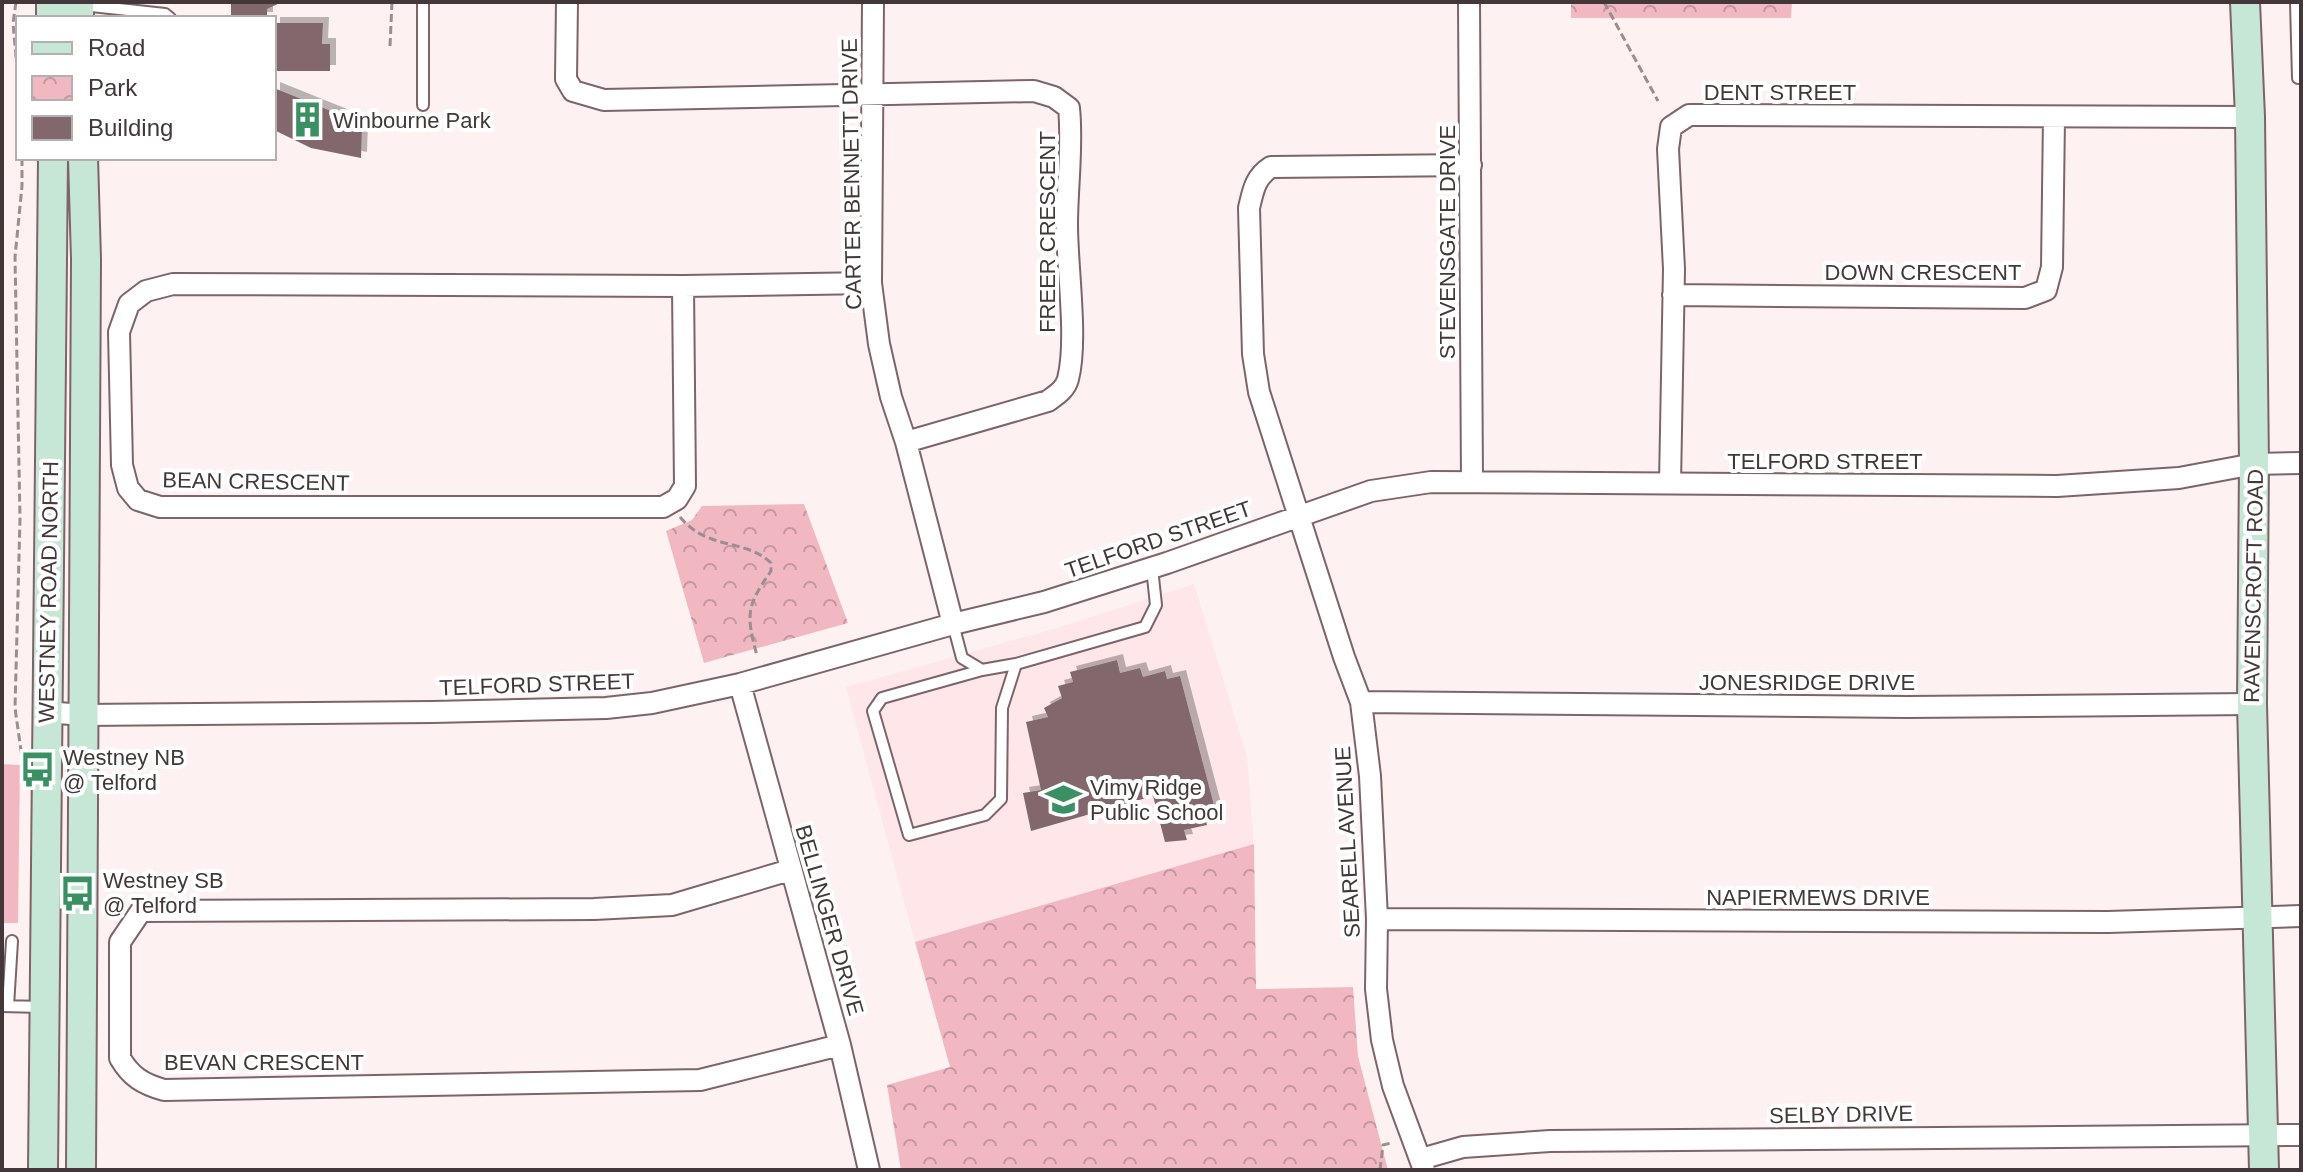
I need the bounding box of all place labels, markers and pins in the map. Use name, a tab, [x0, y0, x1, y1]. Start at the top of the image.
building icon: Winbourne Park	[288, 101, 326, 139]
place label: Winbourne Park	[333, 108, 492, 133]
place label: Westney NB @ Telford	[63, 745, 185, 795]
bus stop icon: Westney NB @ Telford	[18, 751, 56, 789]
place label: Vimy Ridge Public School	[1090, 775, 1223, 825]
school or university icon: Vimy Ridge Public School	[1045, 781, 1083, 819]
place label: Westney SB @ Telford	[103, 868, 224, 918]
bus stop icon: Westney SB @ Telford	[58, 874, 96, 912]

